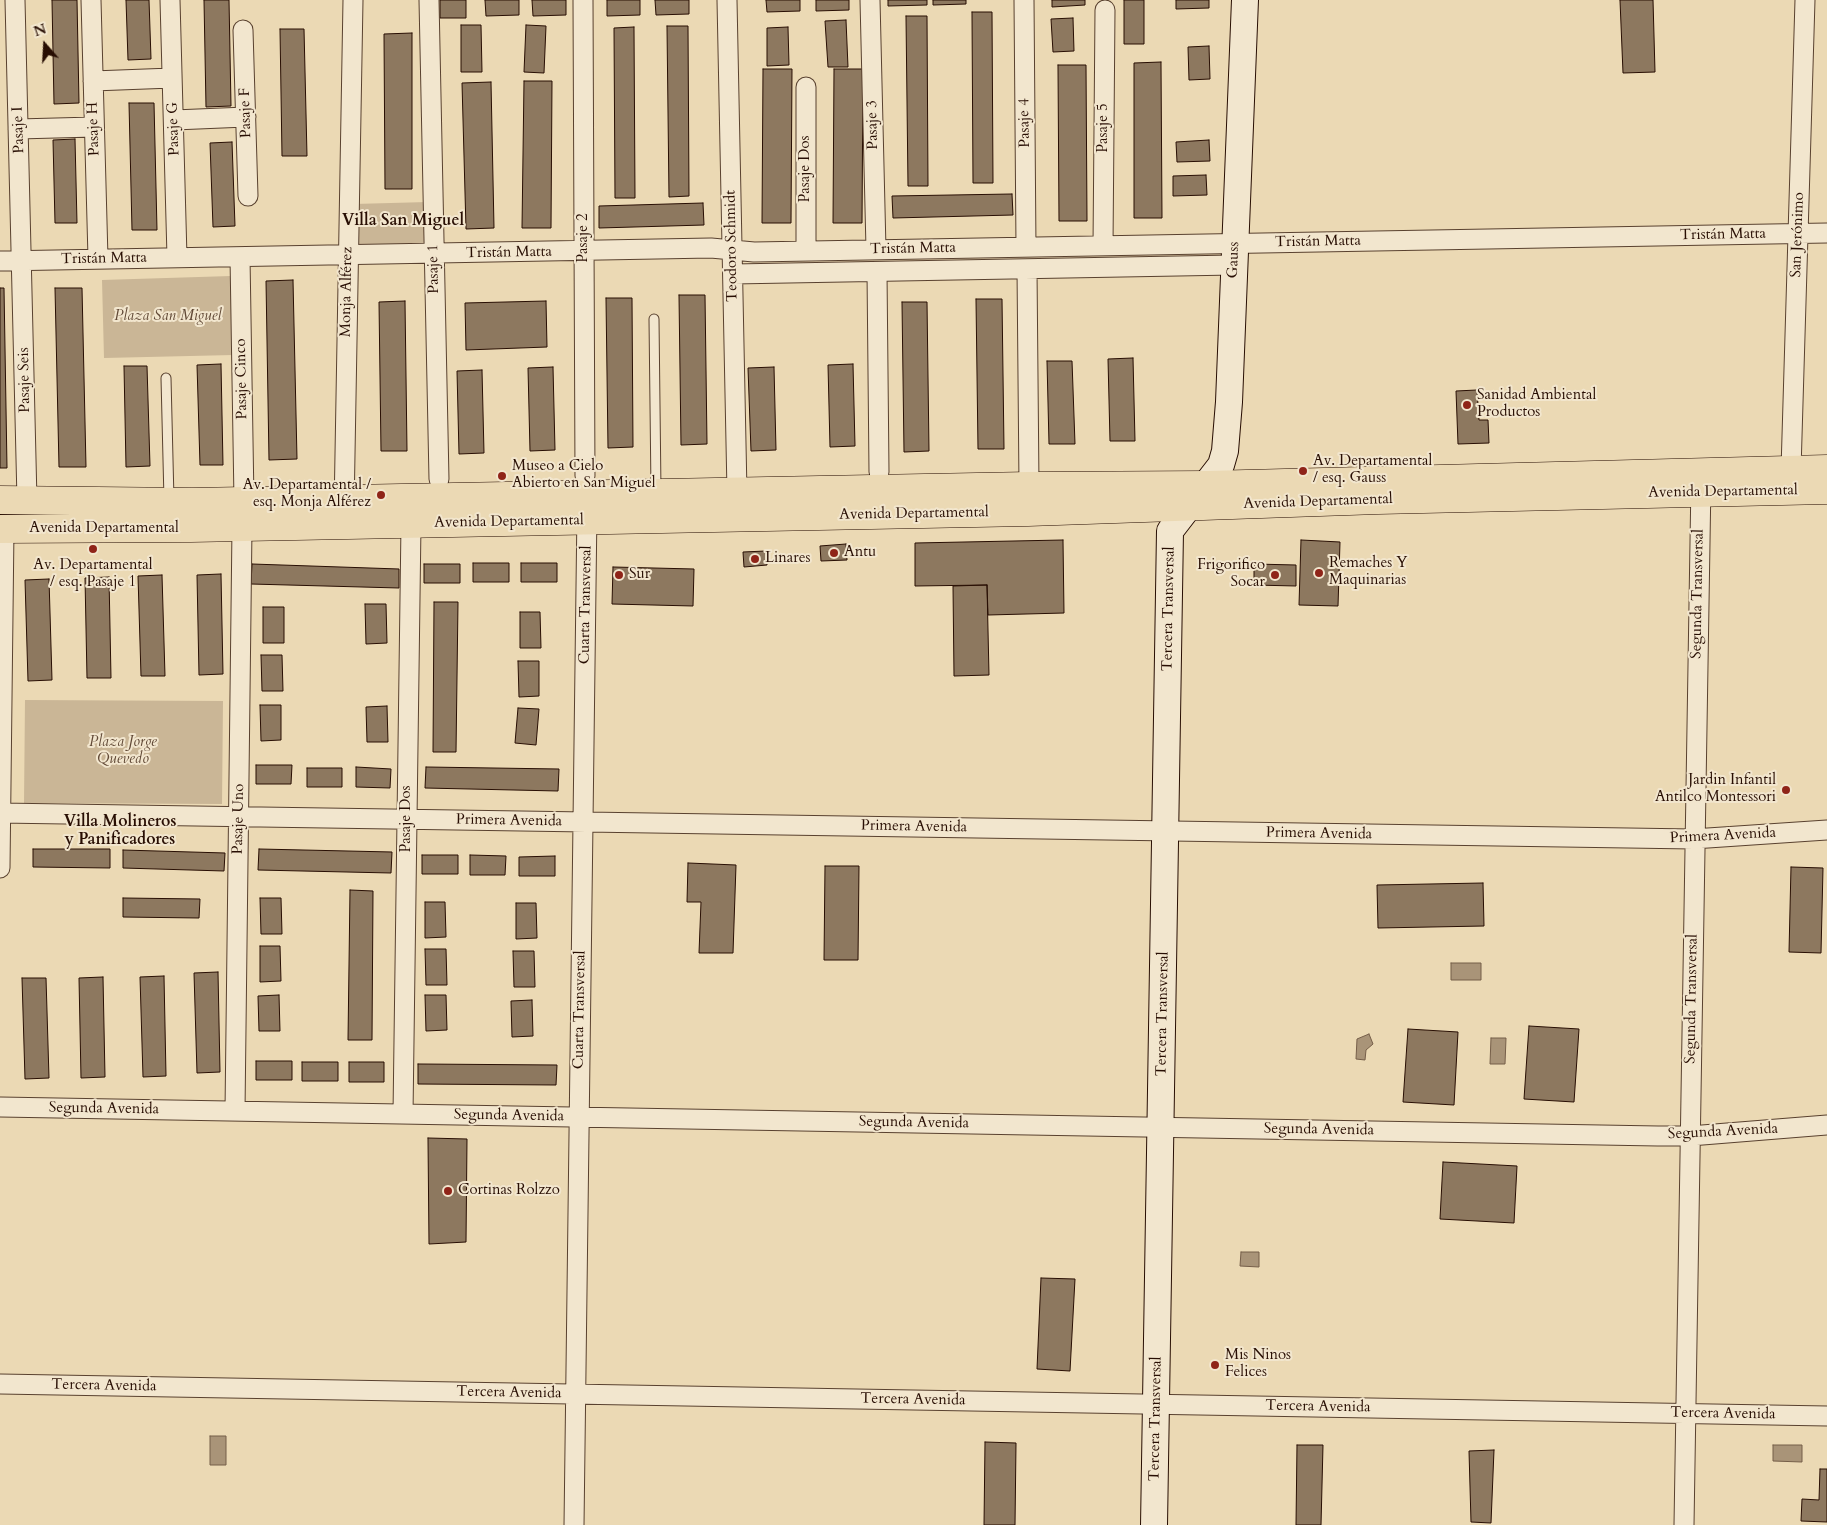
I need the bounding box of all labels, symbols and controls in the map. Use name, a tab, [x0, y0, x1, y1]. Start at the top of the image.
text: N	[31, 19, 49, 41]
north arrow	[20, 20, 70, 70]
street label: Pasaje F	[236, 87, 256, 139]
street label: Pasaje 4	[1016, 98, 1034, 148]
street label: Pasaje 3	[864, 100, 882, 150]
street label: Pasaje H	[84, 101, 104, 157]
street label: Pasaje G	[164, 102, 184, 156]
street label: Pasaje 5	[1095, 103, 1113, 153]
street label: Pasaje I	[9, 106, 29, 154]
street label: Pasaje Dos	[797, 135, 815, 203]
street label: Teodoro Schmidt	[722, 190, 742, 302]
street label: San Jerónimo	[1788, 192, 1808, 278]
district label: Villa San Miguel	[342, 211, 464, 231]
street label: Pasaje 2	[575, 213, 593, 263]
street label: Tristán Matta	[1680, 225, 1766, 245]
street label: Tristán Matta	[1275, 232, 1361, 252]
street label: Tristán Matta	[870, 239, 956, 259]
street label: Gauss	[1224, 241, 1244, 279]
street label: Tristán Matta	[466, 243, 552, 263]
street label: Pasaje 1	[425, 244, 443, 294]
street label: Monja Alférez	[337, 247, 357, 337]
street label: Tristán Matta	[61, 249, 147, 269]
park label: Plaza San Miguel	[114, 308, 222, 326]
street label: Pasaje Cinco	[232, 338, 252, 420]
street label: Pasaje Seis	[15, 347, 35, 413]
place label: Sanidad Ambiental Productos	[1477, 387, 1596, 422]
marker: Sanidad Ambiental Productos	[1461, 399, 1473, 411]
place label: Av. Departamental / esq. Gauss	[1313, 453, 1432, 488]
place label: Museo a Cielo Abierto en San Miguel	[512, 458, 656, 493]
marker: Av. Departamental / esq. Gauss	[1297, 465, 1309, 477]
marker: Museo a Cielo Abierto en San Miguel	[496, 470, 508, 482]
place label: Av. Departamental / esq. Monja Alférez	[243, 477, 371, 512]
street label: Avenida Departamental	[1648, 482, 1798, 502]
marker: Av. Departamental / esq. Monja Alférez	[375, 489, 387, 501]
street label: Avenida Departamental	[1243, 490, 1393, 514]
street label: Avenida Departamental	[839, 504, 989, 524]
street label: Avenida Departamental	[434, 512, 584, 532]
street label: Avenida Departamental	[29, 520, 179, 538]
street label: Segunda Transversal	[1688, 529, 1708, 659]
marker: Av. Departamental / esq. Pasaje 1	[87, 543, 99, 555]
place label: Antu	[844, 544, 876, 562]
street label: Cuarta Transversal	[576, 546, 596, 664]
marker: Antu	[828, 547, 840, 559]
street label: Tercera Transversal	[1159, 547, 1179, 671]
place label: Linares	[765, 550, 811, 568]
marker: Linares	[749, 553, 761, 565]
place label: Remaches Y Maquinarias	[1329, 555, 1407, 590]
place label: Av. Departamental / esq. Pasaje 1	[33, 557, 153, 592]
place label: Frigorifico Socar	[1197, 557, 1265, 592]
place label: Sur	[629, 566, 650, 584]
marker: Remaches Y Maquinarias	[1313, 567, 1325, 579]
marker: Sur	[613, 569, 625, 581]
marker: Frigorifico Socar	[1269, 569, 1281, 581]
park label: Plaza Jorge Quevedo	[89, 734, 157, 769]
place label: Jardin Infantil Antilco Montessori	[1655, 772, 1776, 807]
street label: Pasaje Uno	[229, 783, 249, 855]
marker: Jardin Infantil Antilco Montessori	[1780, 784, 1792, 796]
street label: Pasaje Dos	[398, 785, 416, 853]
street label: Primera Avenida	[456, 811, 562, 831]
district label: Villa Molineros y Panificadores	[64, 812, 176, 850]
street label: Primera Avenida	[861, 817, 967, 837]
street label: Primera Avenida	[1266, 824, 1372, 844]
street label: Primera Avenida	[1669, 824, 1777, 848]
street label: Segunda Transversal	[1682, 934, 1702, 1064]
street label: Cuarta Transversal	[570, 951, 590, 1069]
street label: Tercera Transversal	[1153, 952, 1173, 1076]
street label: Segunda Avenida	[49, 1099, 159, 1119]
street label: Segunda Avenida	[454, 1106, 564, 1126]
street label: Segunda Avenida	[859, 1113, 969, 1133]
street label: Segunda Avenida	[1264, 1120, 1374, 1140]
street label: Segunda Avenida	[1667, 1120, 1779, 1144]
place label: Cortinas Rolzzo	[458, 1182, 560, 1200]
marker: Cortinas Rolzzo	[442, 1185, 454, 1197]
place label: Mis Ninos Felices	[1225, 1347, 1291, 1382]
street label: Tercera Transversal	[1146, 1357, 1166, 1481]
marker: Mis Ninos Felices	[1209, 1359, 1221, 1371]
street label: Tercera Avenida	[51, 1376, 157, 1396]
street label: Tercera Avenida	[456, 1383, 562, 1403]
street label: Tercera Avenida	[860, 1390, 966, 1410]
street label: Tercera Avenida	[1265, 1397, 1371, 1417]
street label: Tercera Avenida	[1670, 1404, 1776, 1424]

